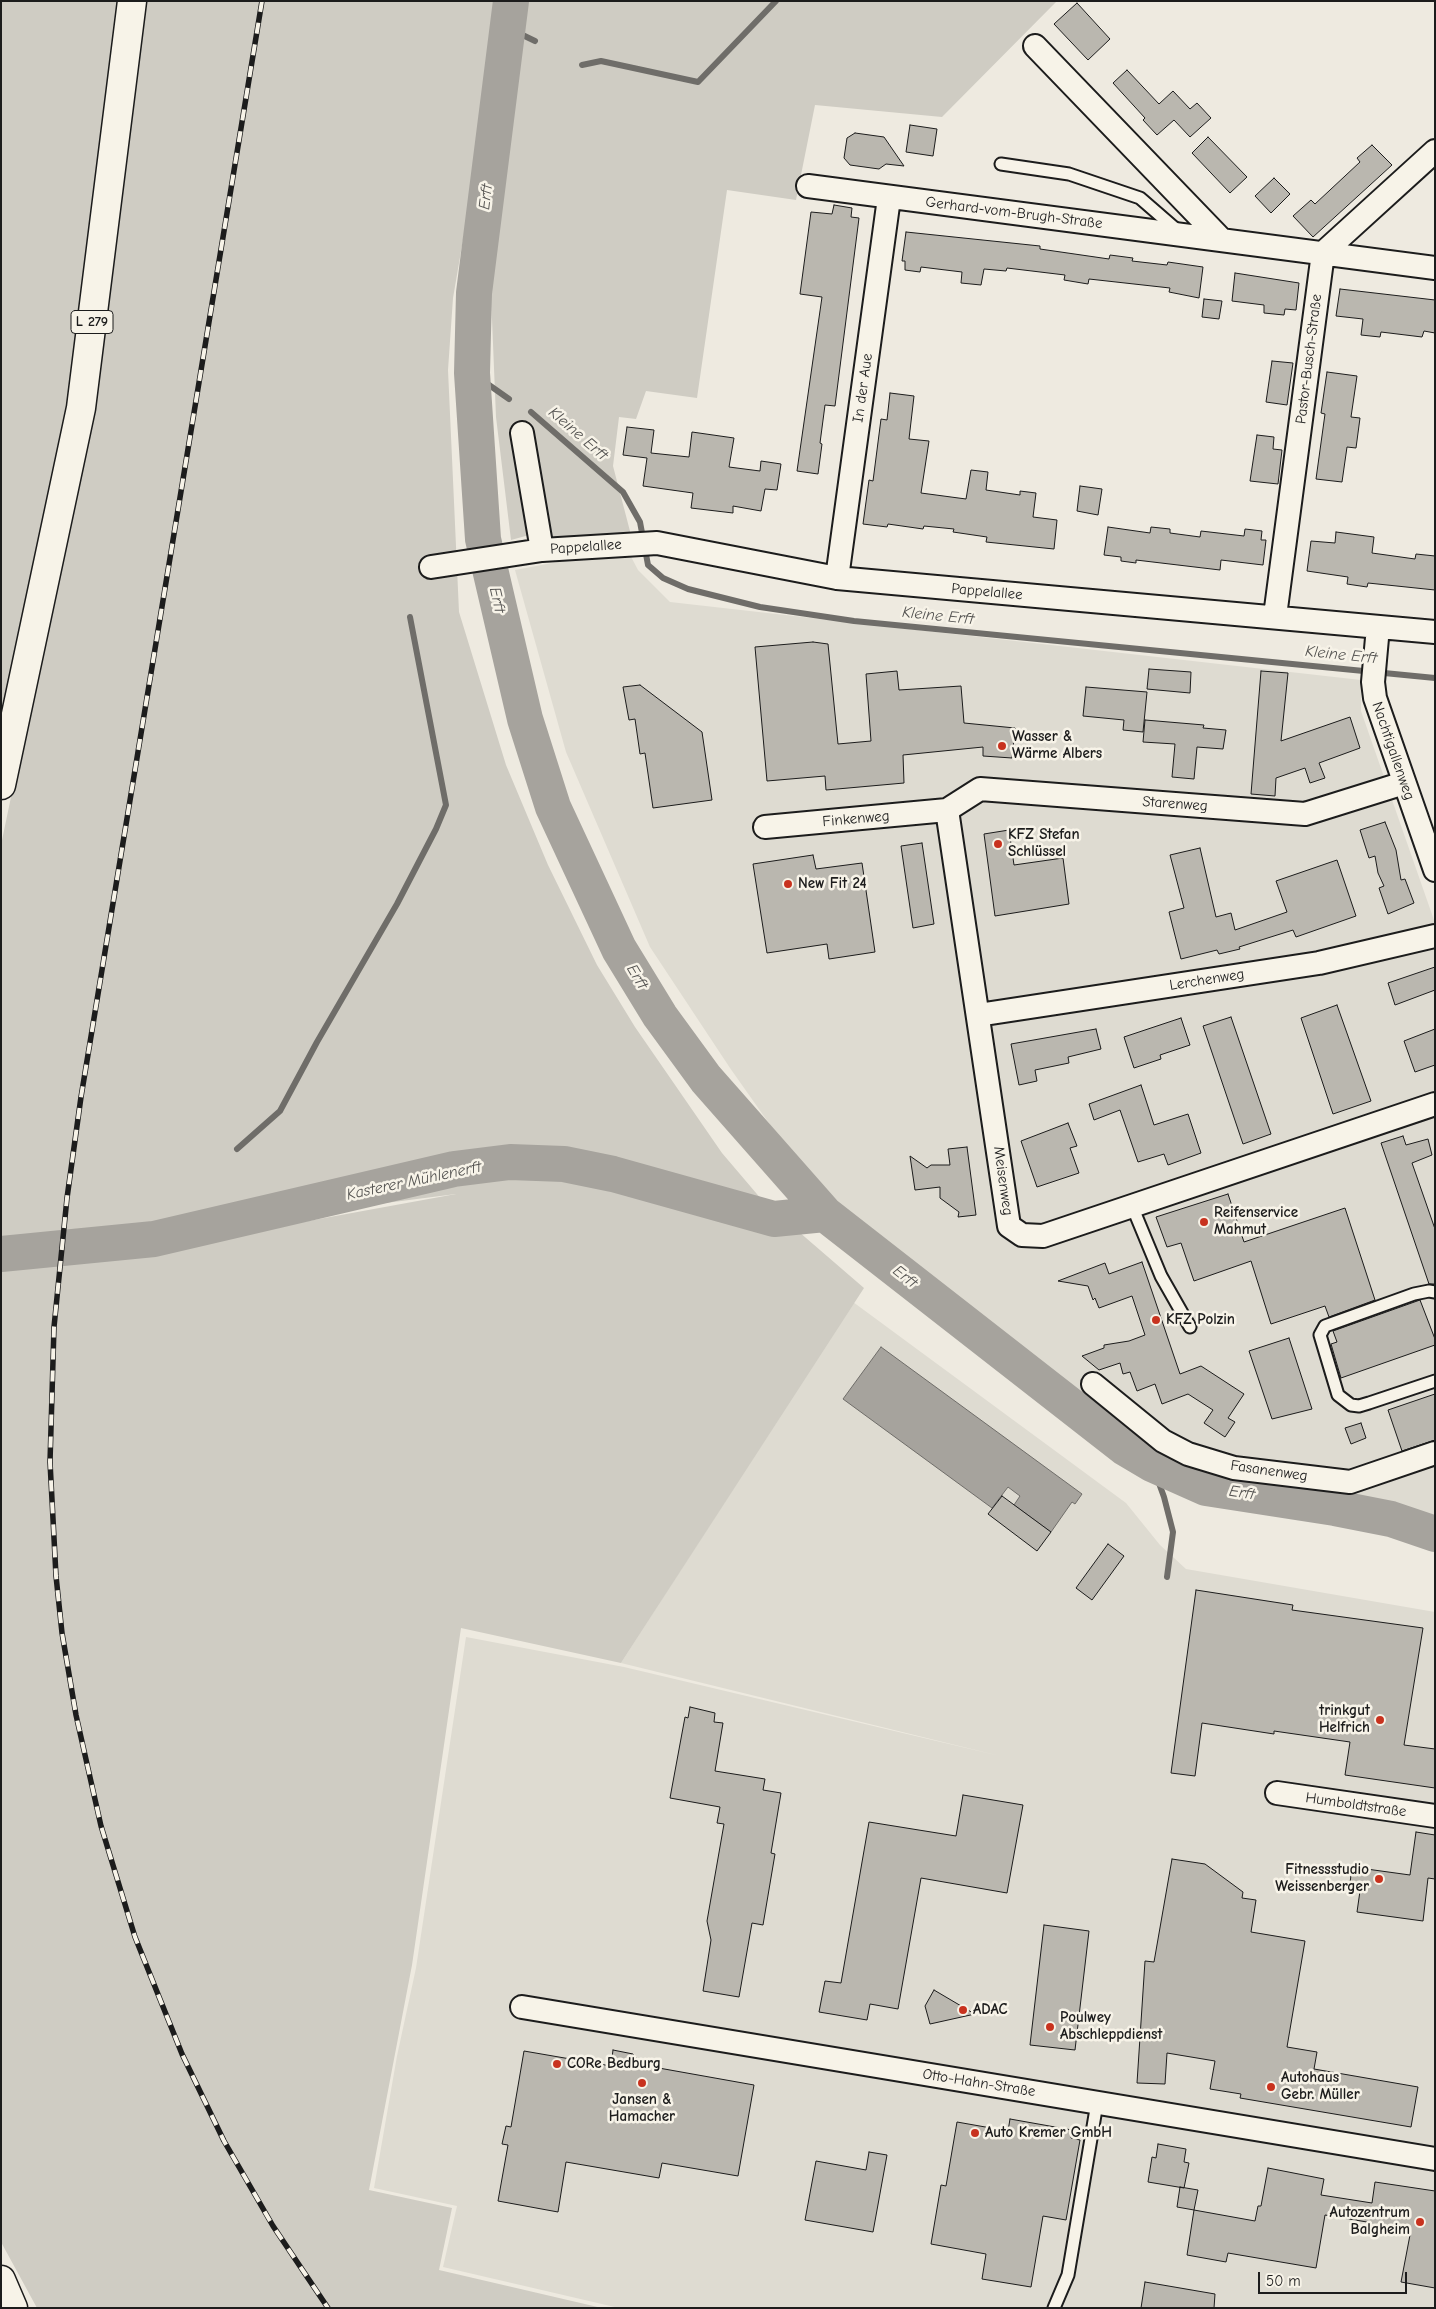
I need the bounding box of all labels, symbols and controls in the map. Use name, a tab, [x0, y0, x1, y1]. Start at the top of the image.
water label: Erft	[475, 183, 497, 211]
street label: Gerhard-vom-Brugh-Straße	[924, 193, 1104, 233]
street label: Pastor-Busch-Straße	[1292, 293, 1326, 425]
road number: L 279	[71, 311, 113, 334]
street label: In der Aue	[849, 352, 877, 424]
water label: Kleine Erft	[544, 403, 612, 465]
street label: Pappelallee	[550, 536, 622, 558]
street label: Pappelallee	[951, 580, 1023, 604]
water label: Erft	[485, 585, 509, 615]
water label: Kleine Erft	[901, 603, 975, 629]
water label: Kleine Erft	[1304, 642, 1378, 668]
street label: Nachtigallenweg	[1368, 699, 1418, 803]
place label: Wasser & Wärme Albers	[1012, 728, 1102, 763]
marker: Wasser & Wärme Albers	[996, 740, 1008, 752]
street label: Starenweg	[1142, 793, 1208, 815]
street label: Finkenweg	[822, 807, 890, 831]
place label: KFZ Stefan Schlüssel	[1008, 826, 1080, 861]
marker: KFZ Stefan Schlüssel	[992, 838, 1004, 850]
place label: New Fit 24	[798, 875, 866, 893]
marker: New Fit 24	[782, 878, 794, 890]
water label: Erft	[622, 961, 652, 993]
street label: Lerchenweg	[1168, 965, 1246, 995]
street label: Meisenweg	[989, 1145, 1017, 1217]
water label: Kasterer Mühlenerft	[345, 1157, 483, 1205]
place label: Reifenservice Mahmut	[1214, 1204, 1298, 1239]
marker: Reifenservice Mahmut	[1198, 1216, 1210, 1228]
water label: Erft	[889, 1261, 921, 1293]
place label: KFZ Polzin	[1166, 1311, 1235, 1329]
marker: KFZ Polzin	[1150, 1314, 1162, 1326]
street label: Fasanenweg	[1229, 1457, 1309, 1485]
water label: Erft	[1228, 1481, 1256, 1505]
place label: trinkgut Helfrich	[1319, 1702, 1370, 1737]
marker: trinkgut Helfrich	[1374, 1714, 1386, 1726]
street label: Humboldtstraße	[1304, 1789, 1408, 1821]
place label: Fitnessstudio Weissenberger	[1275, 1861, 1369, 1896]
marker: Fitnessstudio Weissenberger	[1373, 1873, 1385, 1885]
place label: ADAC	[973, 2001, 1007, 2019]
marker: ADAC	[957, 2004, 969, 2016]
place label: Poulwey Abschleppdienst	[1060, 2009, 1162, 2044]
marker: Poulwey Abschleppdienst	[1044, 2021, 1056, 2033]
place label: CORe Bedburg	[567, 2055, 661, 2073]
marker: CORe Bedburg	[551, 2058, 563, 2070]
street label: Otto-Hahn-Straße	[921, 2065, 1037, 2101]
place label: Autohaus Gebr. Müller	[1281, 2069, 1360, 2104]
marker: Jansen & Hamacher	[636, 2077, 648, 2089]
marker: Autohaus Gebr. Müller	[1265, 2081, 1277, 2093]
place label: Jansen & Hamacher	[609, 2091, 675, 2126]
place label: Auto Kremer GmbH	[985, 2124, 1112, 2142]
marker: Auto Kremer GmbH	[969, 2127, 981, 2139]
place label: Autozentrum Balgheim	[1330, 2204, 1410, 2239]
marker: Autozentrum Balgheim	[1414, 2216, 1426, 2228]
scale bar	[1261, 2262, 1410, 2294]
text: 50 m	[1266, 2272, 1301, 2290]

